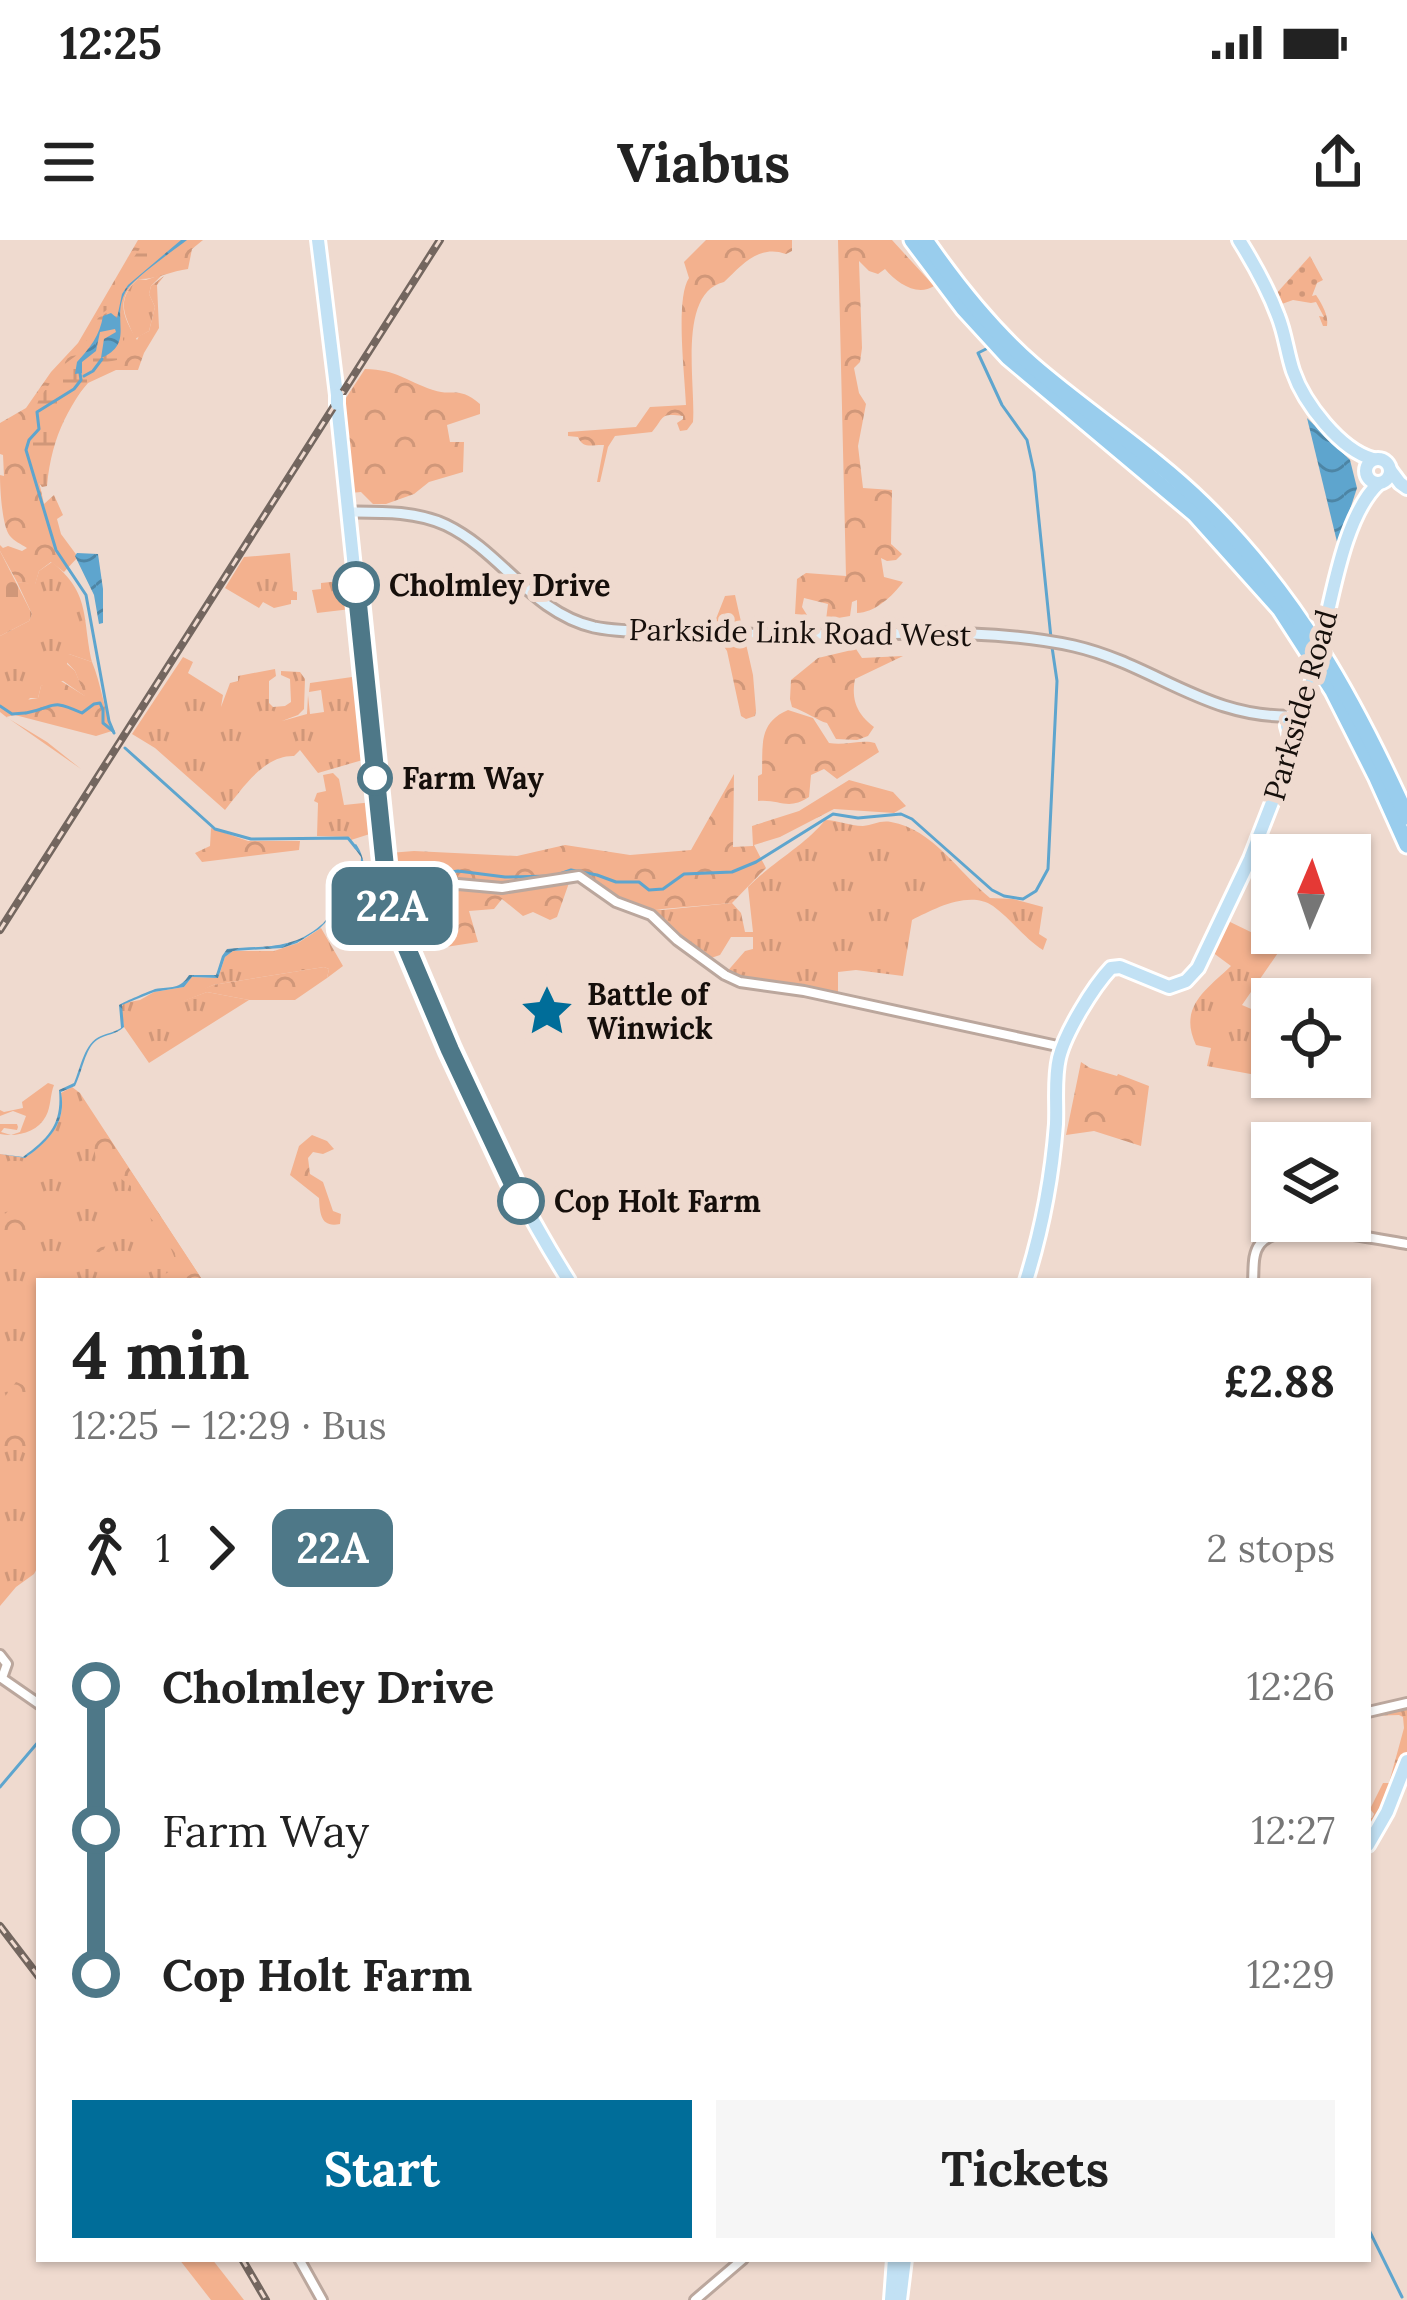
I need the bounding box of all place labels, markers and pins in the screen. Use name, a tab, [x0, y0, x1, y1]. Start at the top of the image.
marker: Cholmley Drive	[334, 563, 378, 607]
place label: Cholmley Drive	[389, 566, 610, 605]
place label: Farm Way	[402, 759, 544, 798]
marker: Farm Way	[359, 762, 391, 794]
place label: Battle of Winwick	[587, 975, 713, 1047]
place icon: Battle of Winwick	[518, 982, 576, 1040]
marker: Cop Holt Farm	[499, 1179, 543, 1223]
place label: Cop Holt Farm	[554, 1182, 761, 1220]

